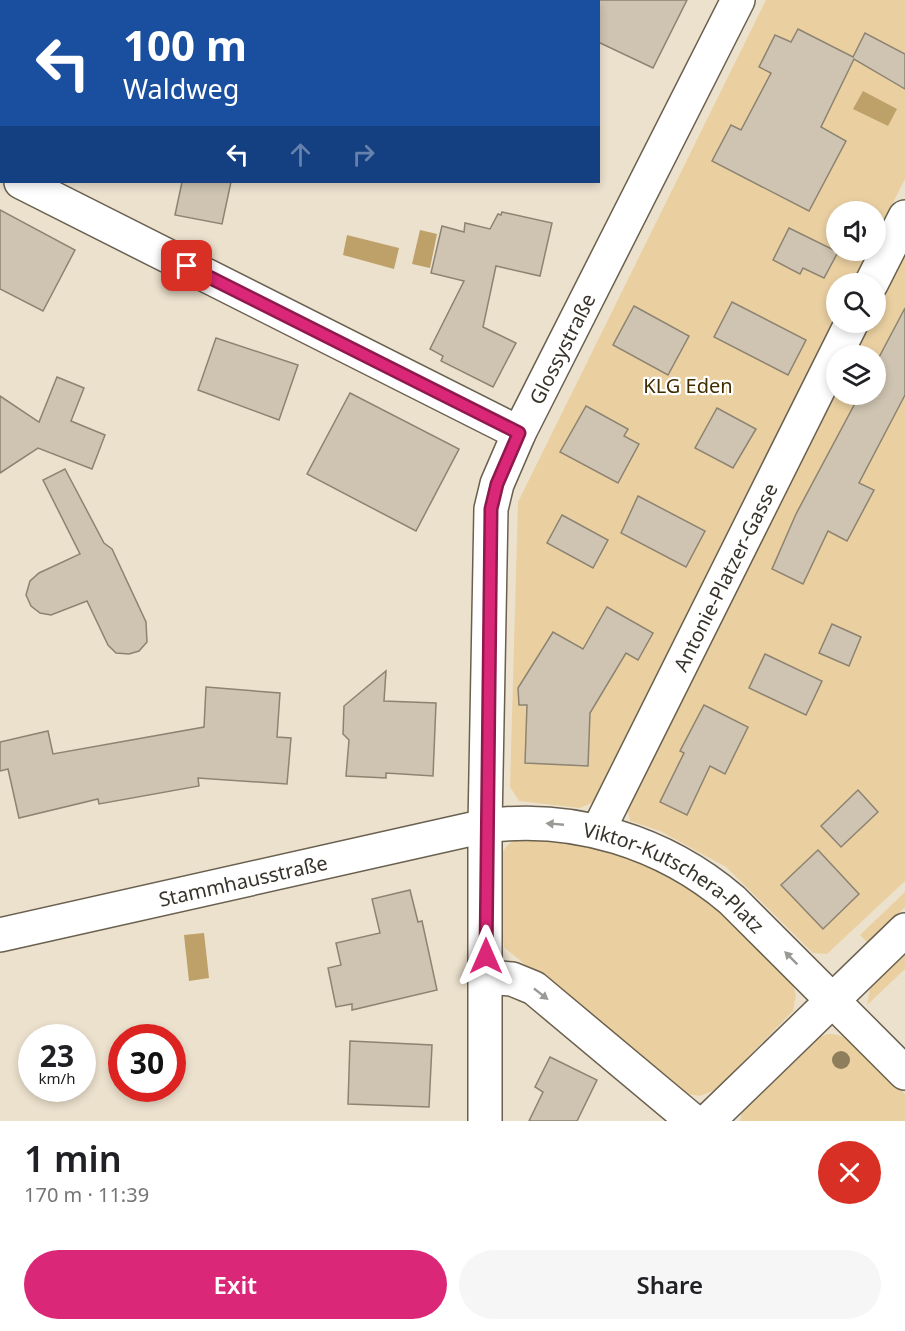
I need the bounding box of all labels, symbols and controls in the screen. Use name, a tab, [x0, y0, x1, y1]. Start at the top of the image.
text: 100 m	[123, 16, 247, 73]
icon: left	[24, 24, 102, 102]
text: Waldweg	[123, 70, 239, 107]
icon: left	[221, 138, 254, 171]
icon: ahead	[284, 138, 317, 171]
icon: right	[347, 138, 380, 171]
map controls	[826, 201, 886, 405]
button: sound	[826, 201, 886, 261]
pin	[161, 240, 212, 291]
icon: arrive	[170, 249, 203, 282]
button: search	[826, 273, 886, 333]
street label: Glossystraße	[522, 288, 601, 409]
button: layers	[826, 345, 886, 405]
park label: KLG Eden	[643, 372, 733, 399]
street label: Antonie-Platzer-Gasse	[666, 478, 783, 676]
street label: Viktor-Kutschera-Platz	[581, 815, 771, 939]
one-way arrow	[546, 819, 565, 829]
street label: Stammhausstraße	[156, 848, 330, 912]
position arrow	[454, 924, 518, 988]
one-way arrow	[785, 952, 799, 966]
one-way arrow	[533, 987, 548, 999]
speed limit sign: 30	[108, 1024, 186, 1102]
text: 23	[40, 1035, 74, 1076]
text: km/h	[39, 1068, 75, 1088]
text: 1 min	[24, 1134, 122, 1183]
button: close	[818, 1141, 881, 1204]
text: 170 m · 11:39	[24, 1181, 149, 1208]
button: Exit	[24, 1250, 447, 1319]
button: Share	[459, 1250, 881, 1319]

